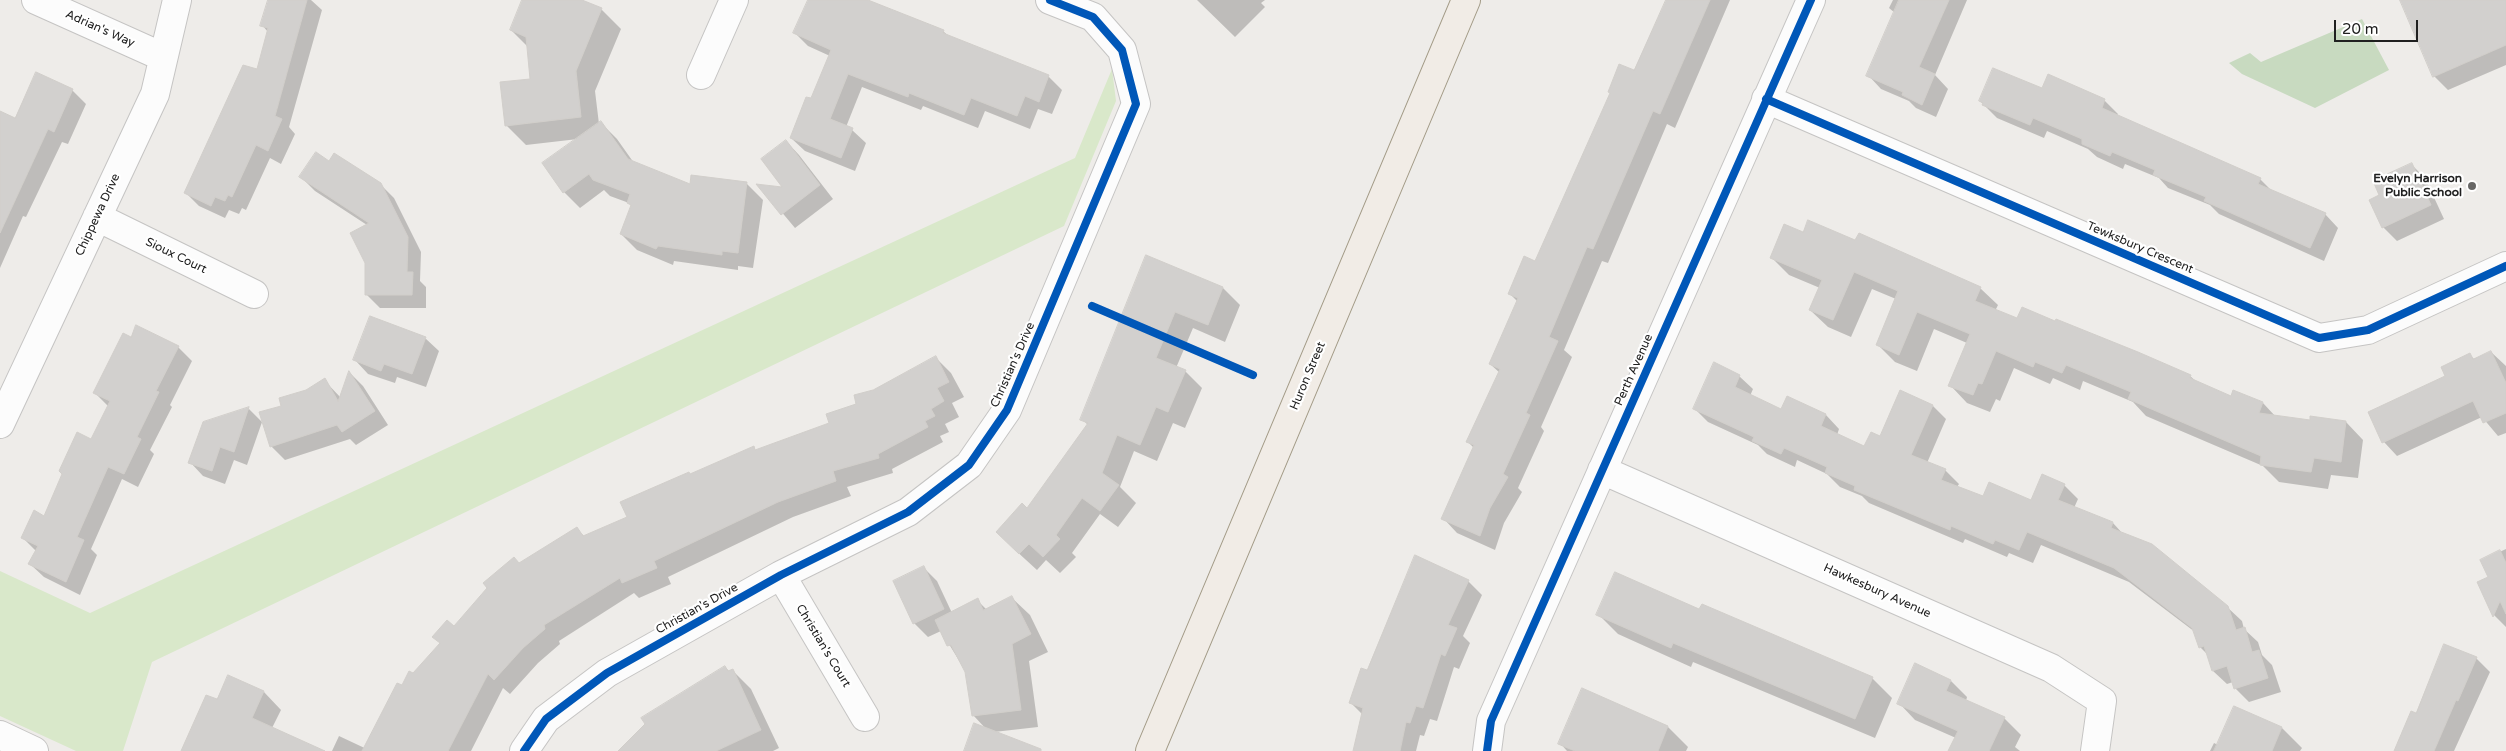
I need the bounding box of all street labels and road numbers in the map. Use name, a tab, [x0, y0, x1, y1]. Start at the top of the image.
street label: Adrian's Way	[63, 7, 137, 51]
street label: Chippewa Drive	[73, 171, 123, 259]
street label: Tewksbury Crescent	[2085, 219, 2195, 277]
street label: Sioux Court	[143, 235, 209, 277]
street label: Christian's Drive	[988, 320, 1038, 410]
street label: Perth Avenue	[1612, 332, 1656, 408]
street label: Huron Street	[1287, 340, 1329, 412]
street label: Hawkesbury Avenue	[1821, 561, 1933, 621]
street label: Christian's Drive	[653, 580, 741, 638]
street label: Christian's Court	[793, 602, 853, 690]

